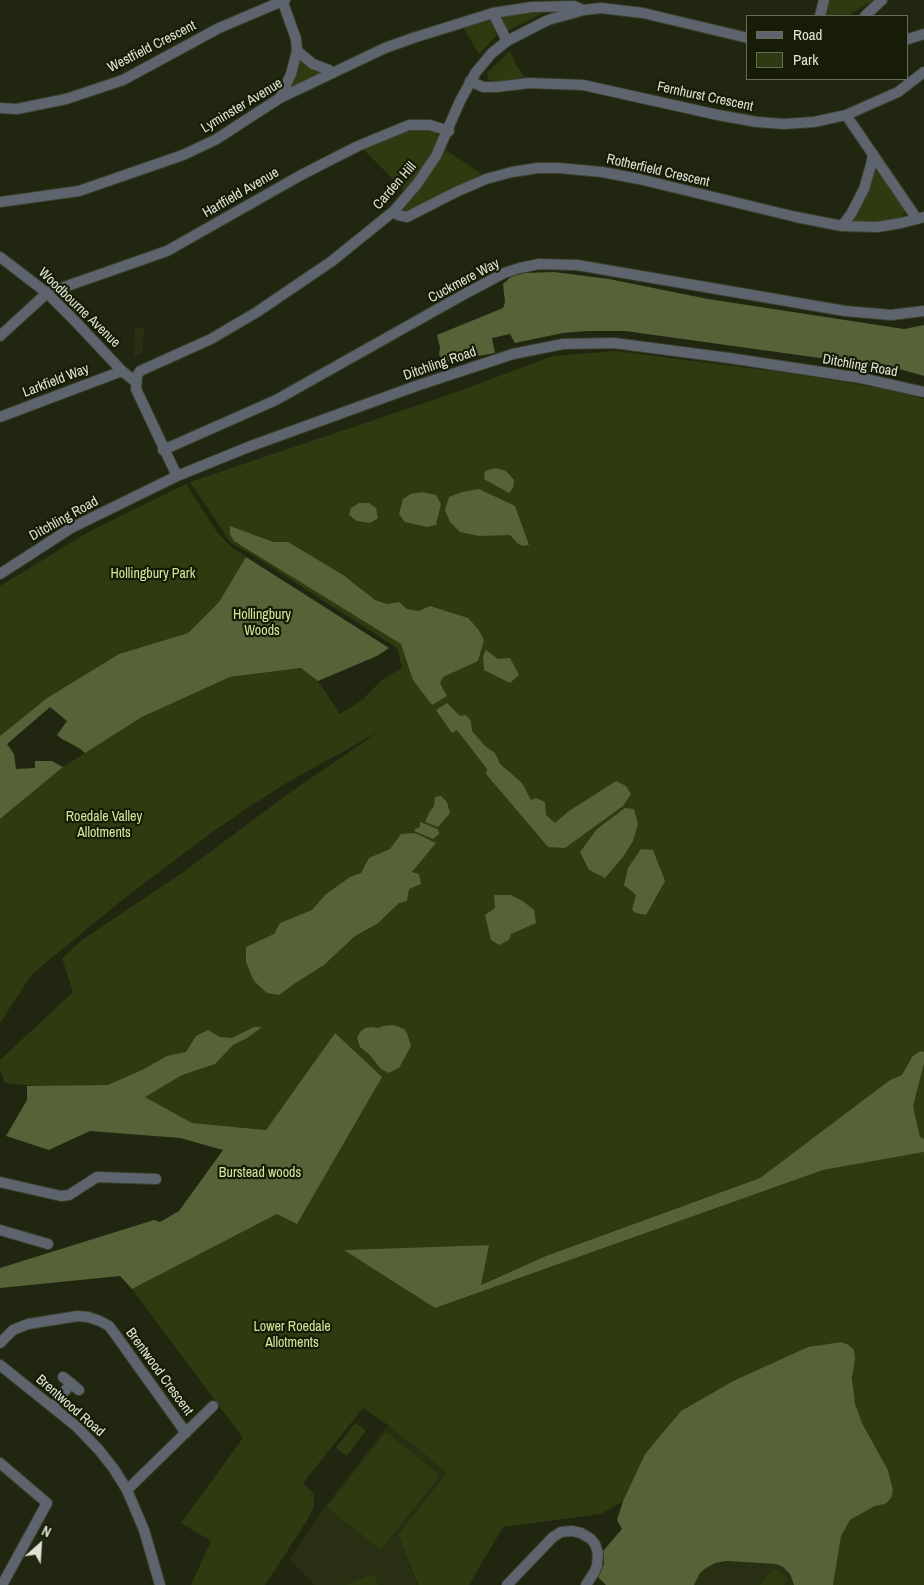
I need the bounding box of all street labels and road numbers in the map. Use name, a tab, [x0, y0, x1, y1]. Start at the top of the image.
street label: Westfield Crescent	[105, 18, 199, 76]
street label: Lyminster Avenue	[198, 75, 286, 137]
street label: Fernhurst Crescent	[655, 79, 755, 115]
street label: Rotherfield Crescent	[605, 151, 711, 191]
street label: Carden Hill	[370, 159, 420, 213]
street label: Hartfield Avenue	[200, 164, 282, 222]
street label: Cuckmere Way	[426, 255, 502, 307]
street label: Woodbourne Avenue	[35, 265, 123, 351]
street label: Ditchling Road	[401, 344, 479, 384]
street label: Ditchling Road	[821, 351, 899, 381]
street label: Larkfield Way	[20, 361, 92, 401]
street label: Ditchling Road	[27, 493, 101, 545]
street label: Brentwood Crescent	[122, 1325, 196, 1419]
street label: Brentwood Road	[32, 1372, 108, 1440]

